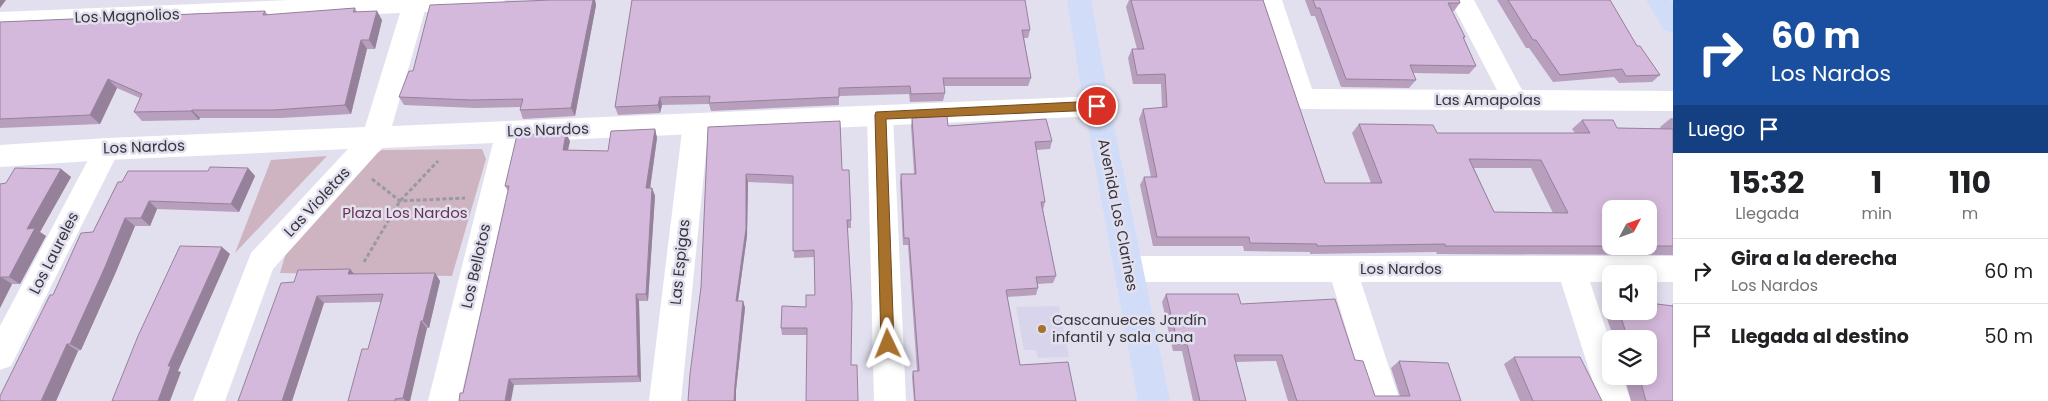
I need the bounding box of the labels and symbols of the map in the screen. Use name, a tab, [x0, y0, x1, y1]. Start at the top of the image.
street label: Los Magnolios	[74, 3, 180, 28]
pin	[1076, 85, 1118, 127]
street label: Las Amapolas	[1435, 89, 1541, 110]
street label: Los Nardos	[507, 118, 589, 141]
street label: Los Nardos	[103, 135, 185, 158]
street label: Avenida Los Clarines	[1093, 137, 1144, 293]
street label: Las Violetas	[279, 162, 355, 241]
north arrow	[1602, 200, 1658, 255]
park label: Plaza Los Nardos	[342, 202, 468, 223]
street label: Los Laureles	[24, 208, 83, 298]
street label: Las Espigas	[665, 218, 694, 306]
street label: Los Bellotos	[456, 221, 495, 310]
street label: Los Nardos	[1360, 258, 1442, 279]
place label: Cascanueces Jardín infantil y sala cuna	[1052, 309, 1207, 347]
position arrow	[861, 317, 913, 369]
marker: Cascanueces Jardín infantil y sala cuna	[1036, 323, 1048, 335]

